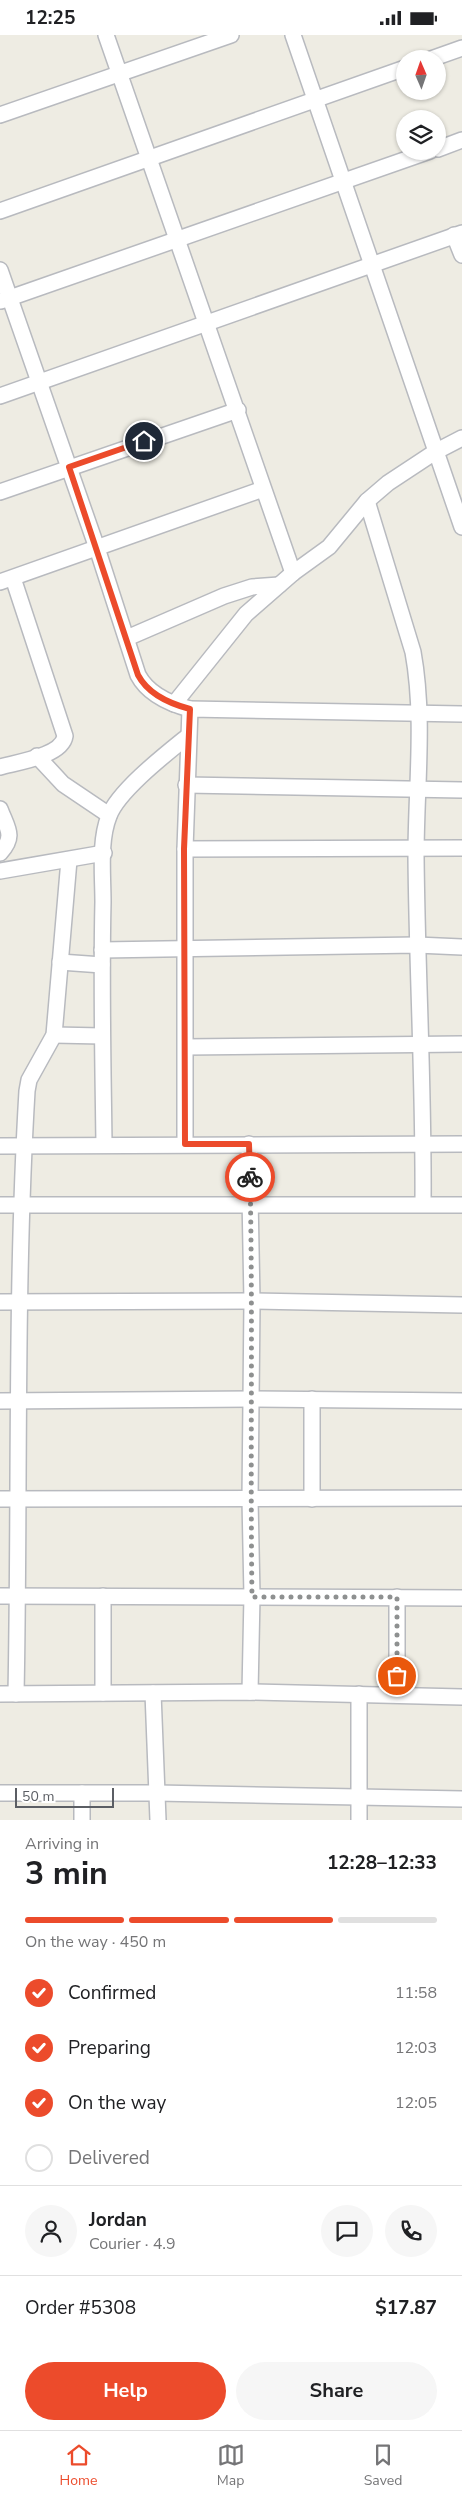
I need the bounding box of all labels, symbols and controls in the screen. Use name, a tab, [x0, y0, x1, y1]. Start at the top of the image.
text: 12:25	[25, 5, 75, 31]
north arrow	[396, 50, 446, 100]
map controls	[396, 50, 446, 160]
button: layers	[396, 110, 446, 160]
pin	[123, 420, 165, 462]
icon: home	[130, 427, 158, 455]
courier	[225, 1152, 275, 1202]
icon: bike	[236, 1163, 264, 1191]
pin	[376, 1655, 418, 1697]
icon: bag	[383, 1662, 411, 1690]
scale bar	[15, 1785, 114, 1808]
text: 50 m	[22, 1787, 54, 1806]
text: Arriving in	[25, 1833, 99, 1855]
text: 12:28–12:33	[327, 1850, 437, 1876]
text: 3 min	[25, 1852, 108, 1895]
text: On the way · 450 m	[25, 1931, 166, 1953]
icon: check	[25, 1979, 53, 2007]
text: Confirmed	[68, 1980, 156, 2006]
text: 11:58	[395, 1982, 437, 2004]
icon: check	[25, 2034, 53, 2062]
text: Preparing	[68, 2035, 151, 2061]
text: 12:03	[395, 2037, 437, 2059]
icon: check	[25, 2089, 53, 2117]
text: On the way	[68, 2090, 166, 2116]
text: 12:05	[395, 2092, 437, 2114]
text: Delivered	[68, 2145, 150, 2171]
button: person	[25, 2205, 77, 2257]
button: chat	[321, 2205, 373, 2257]
button: phone	[385, 2205, 437, 2257]
text: Jordan	[89, 2207, 147, 2233]
text: Courier · 4.9	[89, 2233, 175, 2255]
text: Order #5308	[25, 2295, 136, 2321]
text: $17.87	[375, 2295, 437, 2321]
button: Help	[25, 2362, 226, 2420]
button: Share	[236, 2362, 437, 2420]
tab: Home	[60, 2441, 97, 2490]
tab: Map	[217, 2441, 245, 2490]
tab: Saved	[364, 2441, 402, 2490]

